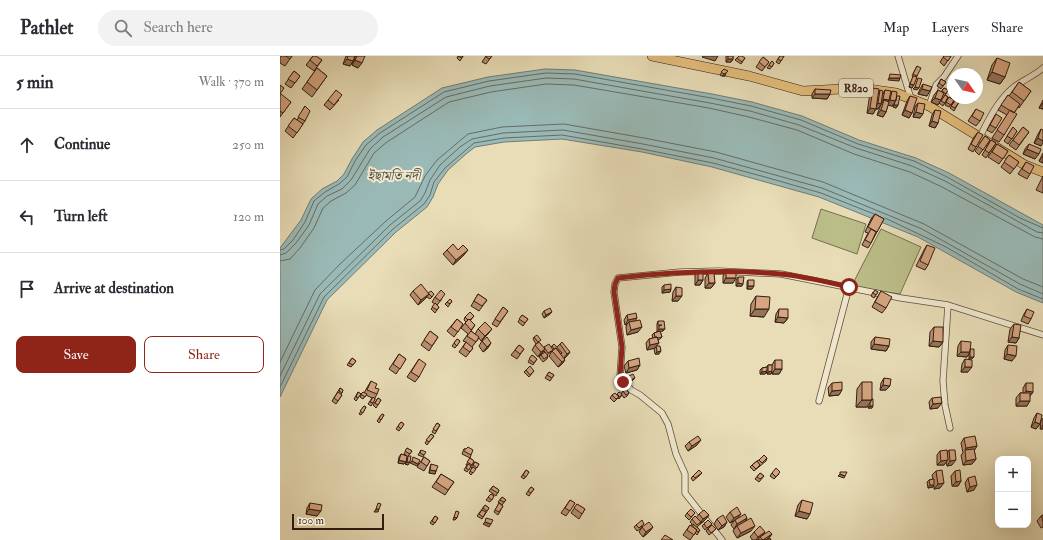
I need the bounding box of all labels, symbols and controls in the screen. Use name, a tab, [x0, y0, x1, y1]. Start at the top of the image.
search box	[98, 10, 378, 46]
text: Pathlet	[20, 16, 74, 40]
icon: search	[112, 17, 134, 39]
text: Search here	[144, 18, 213, 37]
text: Map	[883, 19, 909, 36]
text: Layers	[931, 19, 969, 36]
text: Share	[991, 19, 1023, 36]
north arrow	[947, 68, 983, 104]
text: 5 min	[16, 72, 54, 93]
text: Walk · 370 m	[199, 74, 264, 90]
road number: R820	[839, 79, 873, 97]
icon: ahead	[16, 134, 38, 156]
text: Continue	[54, 135, 110, 154]
text: 250 m	[232, 137, 264, 153]
water label: ইছামতি নদী	[368, 168, 422, 184]
icon: left	[16, 206, 38, 228]
text: Turn left	[54, 207, 108, 226]
text: 120 m	[233, 209, 264, 225]
icon: arrive	[16, 278, 38, 300]
route start	[840, 278, 858, 296]
text: Arrive at destination	[54, 279, 174, 298]
button: Save	[16, 336, 136, 373]
button: Share	[144, 336, 264, 373]
route end	[614, 373, 632, 391]
map controls	[995, 456, 1031, 528]
button: +	[995, 456, 1031, 492]
button: −	[995, 492, 1031, 528]
scale bar	[292, 512, 384, 531]
text: 100 m	[298, 514, 324, 527]

